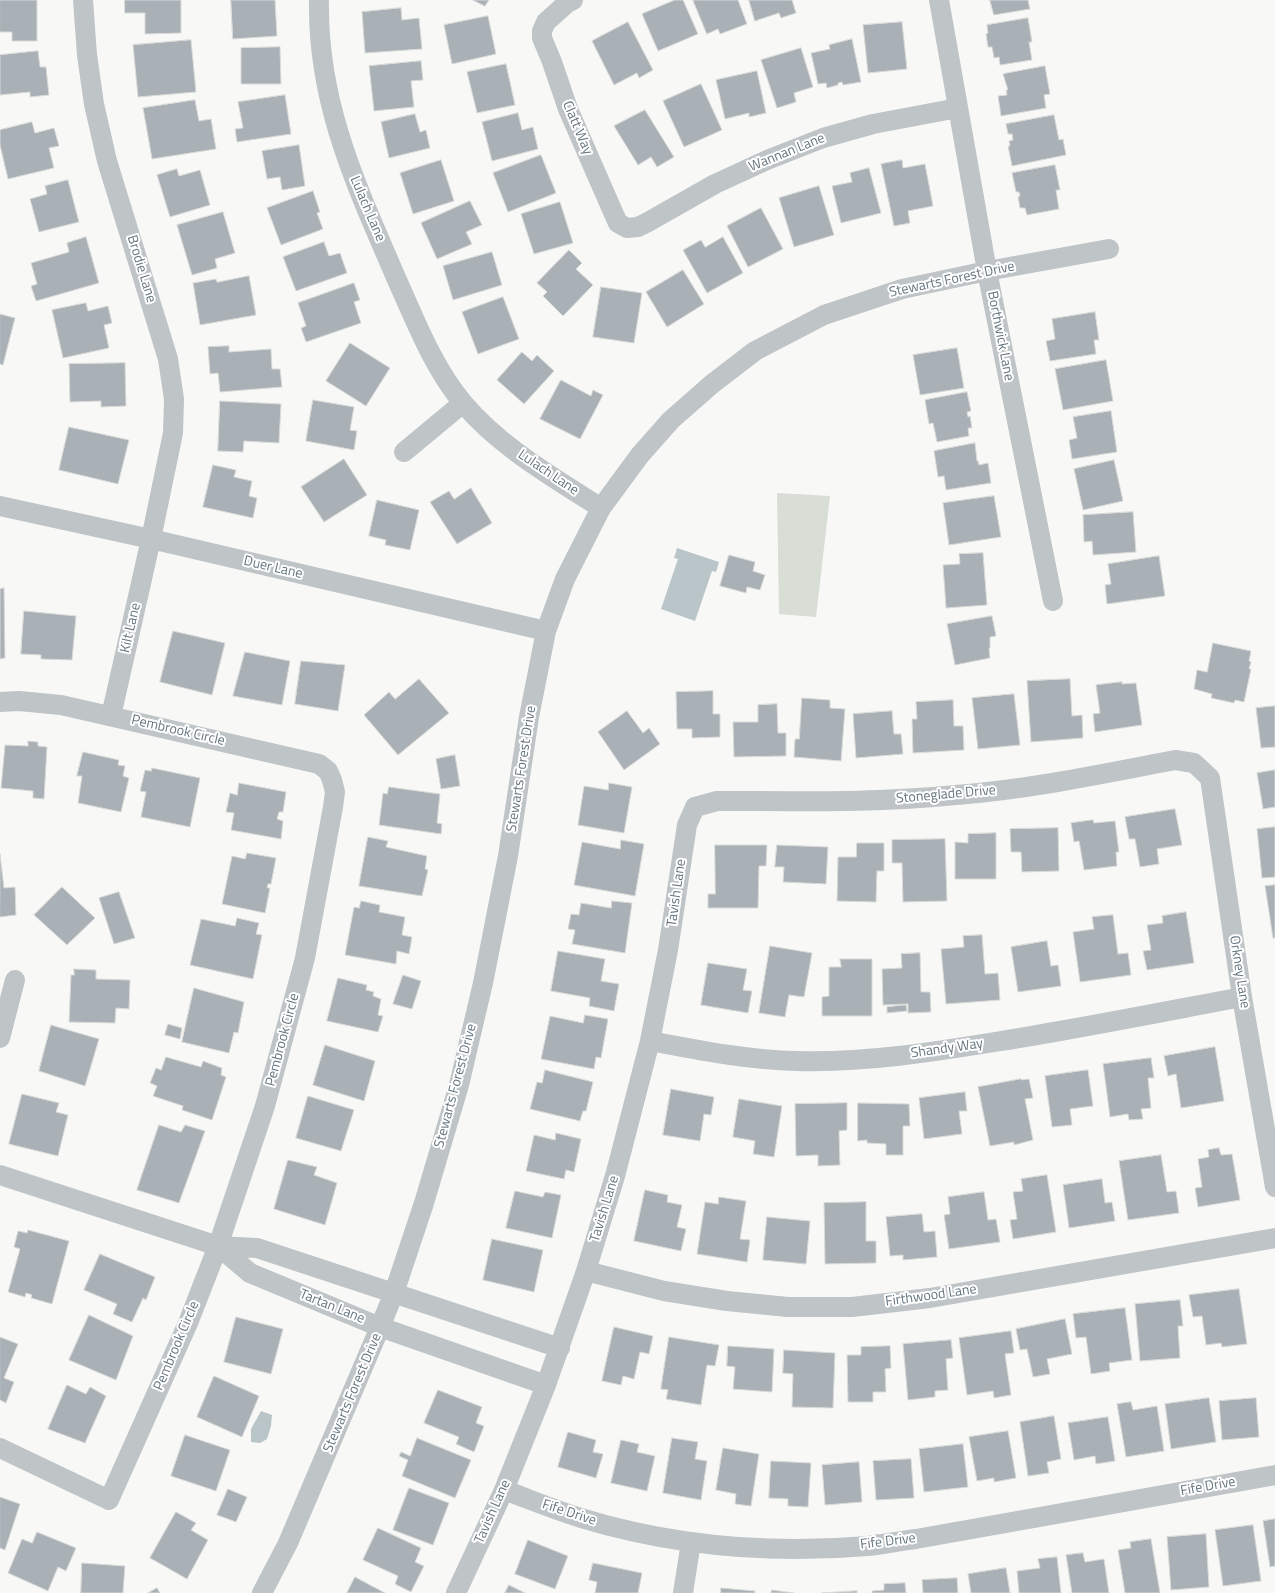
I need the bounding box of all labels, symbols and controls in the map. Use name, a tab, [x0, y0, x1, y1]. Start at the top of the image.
street label: Clatt Way	[558, 99, 596, 157]
street label: Wannan Lane	[747, 130, 827, 176]
street label: Lulach Lane	[346, 174, 388, 244]
street label: Brodie Lane	[123, 233, 159, 305]
street label: Stewarts Forest Drive	[888, 259, 1016, 301]
street label: Borthwick Lane	[983, 290, 1017, 382]
street label: Lulach Lane	[515, 447, 581, 499]
street label: Duer Lane	[242, 553, 304, 583]
street label: Kilt Lane	[117, 601, 145, 655]
street label: Stewarts Forest Drive	[504, 705, 540, 833]
street label: Pembrook Circle	[130, 712, 226, 750]
street label: Stoneglade Drive	[895, 782, 997, 808]
street label: Tavish Lane	[664, 858, 690, 928]
street label: Orkney Lane	[1225, 934, 1253, 1010]
street label: Pembrook Circle	[263, 992, 303, 1088]
street label: Stewarts Forest Drive	[431, 1022, 481, 1150]
street label: Shandy Way	[910, 1036, 984, 1062]
street label: Tavish Lane	[587, 1174, 623, 1244]
street label: Firthwood Lane	[884, 1281, 978, 1311]
street label: Tartan Lane	[297, 1286, 367, 1328]
street label: Pembrook Circle	[151, 1299, 203, 1393]
street label: Stewarts Forest Drive	[320, 1331, 386, 1455]
street label: Fife Drive	[1179, 1474, 1237, 1500]
street label: Tavish Lane	[471, 1477, 515, 1547]
street label: Fife Drive	[540, 1496, 598, 1530]
street label: Fife Drive	[859, 1530, 917, 1554]

